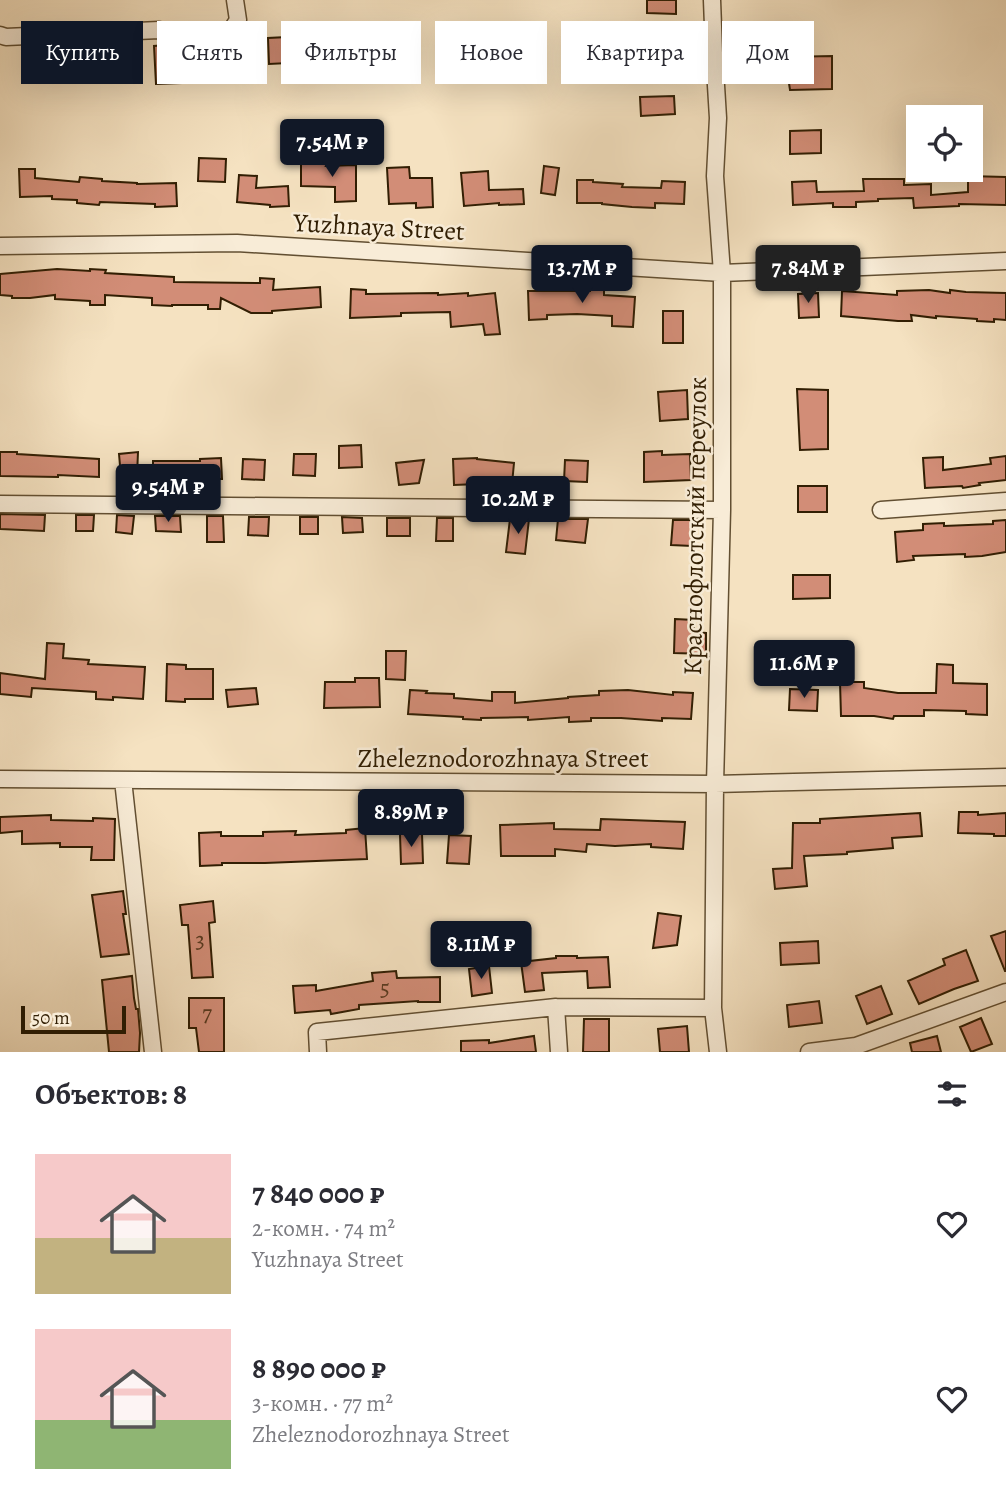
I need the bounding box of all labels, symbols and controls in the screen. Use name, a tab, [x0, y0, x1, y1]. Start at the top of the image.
chip: Купить	[21, 21, 143, 84]
chip: Снять	[157, 21, 267, 84]
chip: Фильтры	[281, 21, 421, 84]
chip: Новое	[435, 21, 547, 84]
chip: Квартира	[561, 21, 708, 84]
chip: Дом	[722, 21, 814, 84]
map controls	[906, 105, 983, 182]
button: locate	[906, 105, 983, 182]
pin: 7.54M ₽	[267, 120, 397, 179]
text: 7.54M ₽	[296, 126, 368, 157]
street label: Yuzhnaya Street	[292, 205, 466, 249]
pin: 13.7M ₽	[517, 246, 647, 305]
pin: 7.84M ₽	[743, 246, 873, 305]
text: 13.7M ₽	[547, 252, 617, 283]
text: 7.84M ₽	[771, 252, 845, 283]
street label: Краснофлотский переулок	[675, 376, 715, 676]
pin: 9.54M ₽	[103, 464, 233, 524]
text: 9.54M ₽	[132, 471, 204, 502]
pin: 10.2M ₽	[453, 476, 583, 536]
text: 10.2M ₽	[482, 483, 554, 514]
pin: 11.6M ₽	[739, 640, 869, 700]
text: 11.6M ₽	[770, 647, 838, 678]
street label: Zheleznodorozhnaya Street	[357, 741, 649, 776]
pin: 8.89M ₽	[346, 790, 476, 849]
text: 8.89M ₽	[374, 796, 448, 827]
pin: 8.11M ₽	[416, 922, 546, 981]
house number: 3	[195, 925, 205, 956]
text: 8.11M ₽	[447, 928, 515, 959]
house number: 5	[380, 973, 390, 1004]
house number: 7	[202, 998, 212, 1029]
scale bar	[21, 1003, 126, 1035]
text: 50 m	[32, 1005, 70, 1031]
text: Объектов: 8	[35, 1074, 187, 1114]
icon: filters	[933, 1075, 971, 1113]
text: 7 840 000 ₽	[252, 1173, 385, 1213]
icon: home	[91, 1182, 175, 1266]
icon: heart	[933, 1205, 971, 1243]
text: 2-комн. · 74 m²	[252, 1213, 395, 1244]
text: Yuzhnaya Street	[252, 1244, 404, 1275]
text: 8 890 000 ₽	[252, 1348, 386, 1388]
icon: home	[91, 1357, 175, 1441]
icon: heart	[933, 1380, 971, 1418]
text: 3-комн. · 77 m²	[252, 1388, 393, 1419]
text: Zheleznodorozhnaya Street	[252, 1419, 510, 1450]

